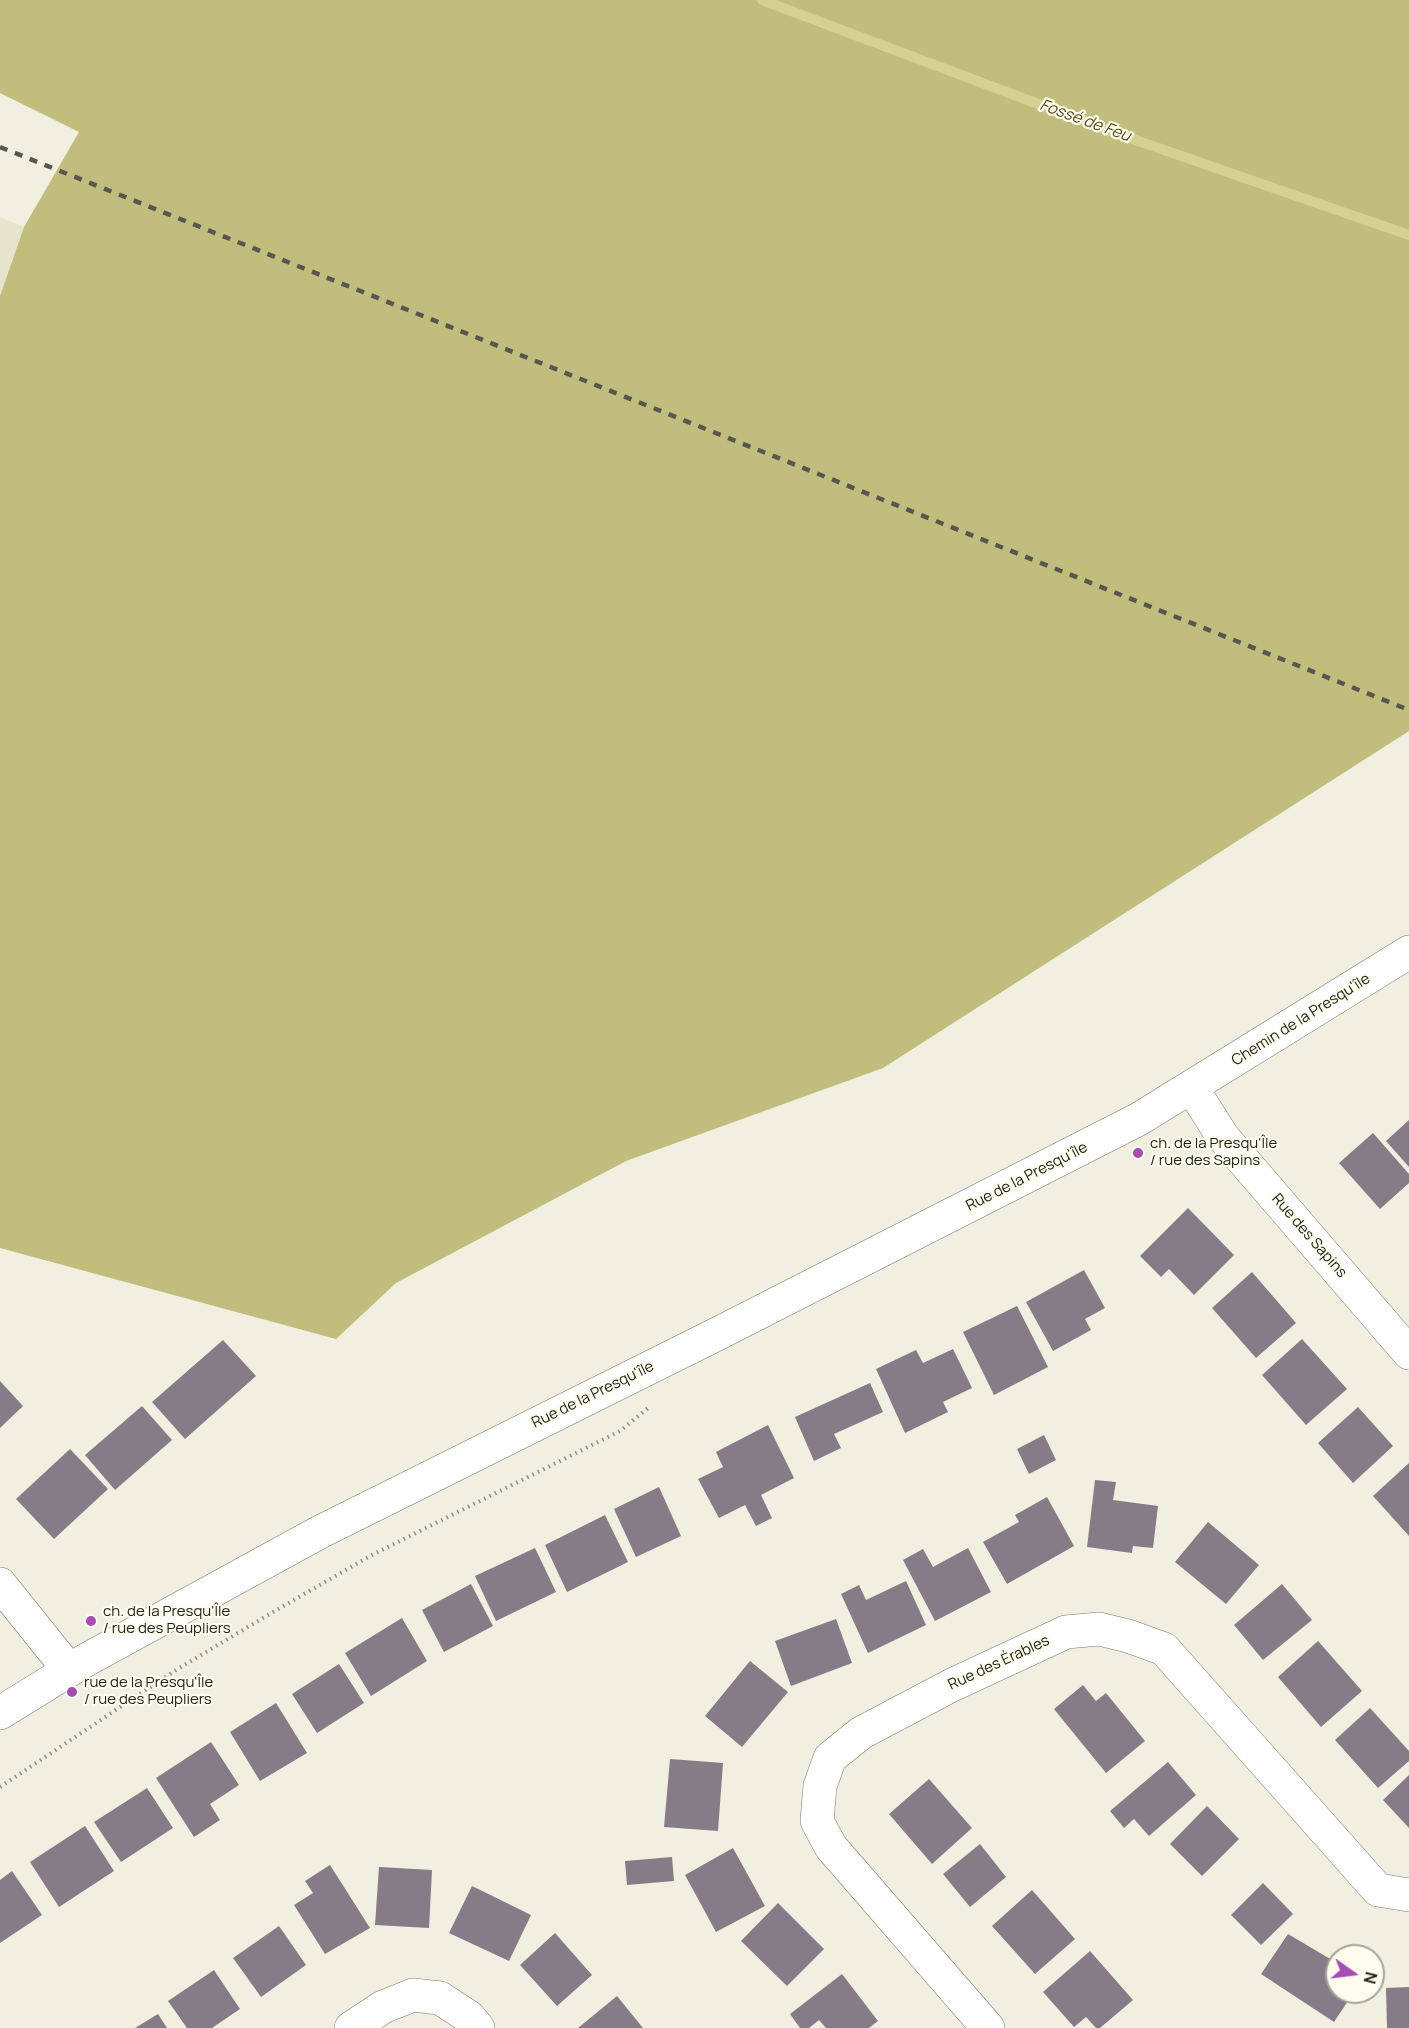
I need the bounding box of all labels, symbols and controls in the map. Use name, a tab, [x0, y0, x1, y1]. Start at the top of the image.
water label: Fossé de Feu	[1037, 96, 1133, 146]
street label: Chemin de la Presqu'île	[1228, 970, 1374, 1070]
place label: ch. de la Presqu'Île / rue des Sapins	[1150, 1135, 1277, 1170]
street label: Rue de la Presqu'île	[963, 1139, 1091, 1215]
marker: ch. de la Presqu'Île / rue des Sapins	[1131, 1146, 1145, 1160]
street label: Rue des Sapins	[1268, 1190, 1350, 1282]
street label: Rue de la Presqu'île	[529, 1358, 657, 1432]
place label: ch. de la Presqu'Île / rue des Peupliers	[103, 1603, 231, 1638]
marker: ch. de la Presqu'Île / rue des Peupliers	[84, 1614, 98, 1628]
street label: Rue des Érables	[945, 1632, 1053, 1694]
place label: rue de la Presqu'Île / rue des Peupliers	[84, 1674, 213, 1709]
marker: rue de la Presqu'Île / rue des Peupliers	[65, 1685, 79, 1699]
north arrow	[1325, 1944, 1385, 2004]
text: N	[1358, 1970, 1383, 1986]

